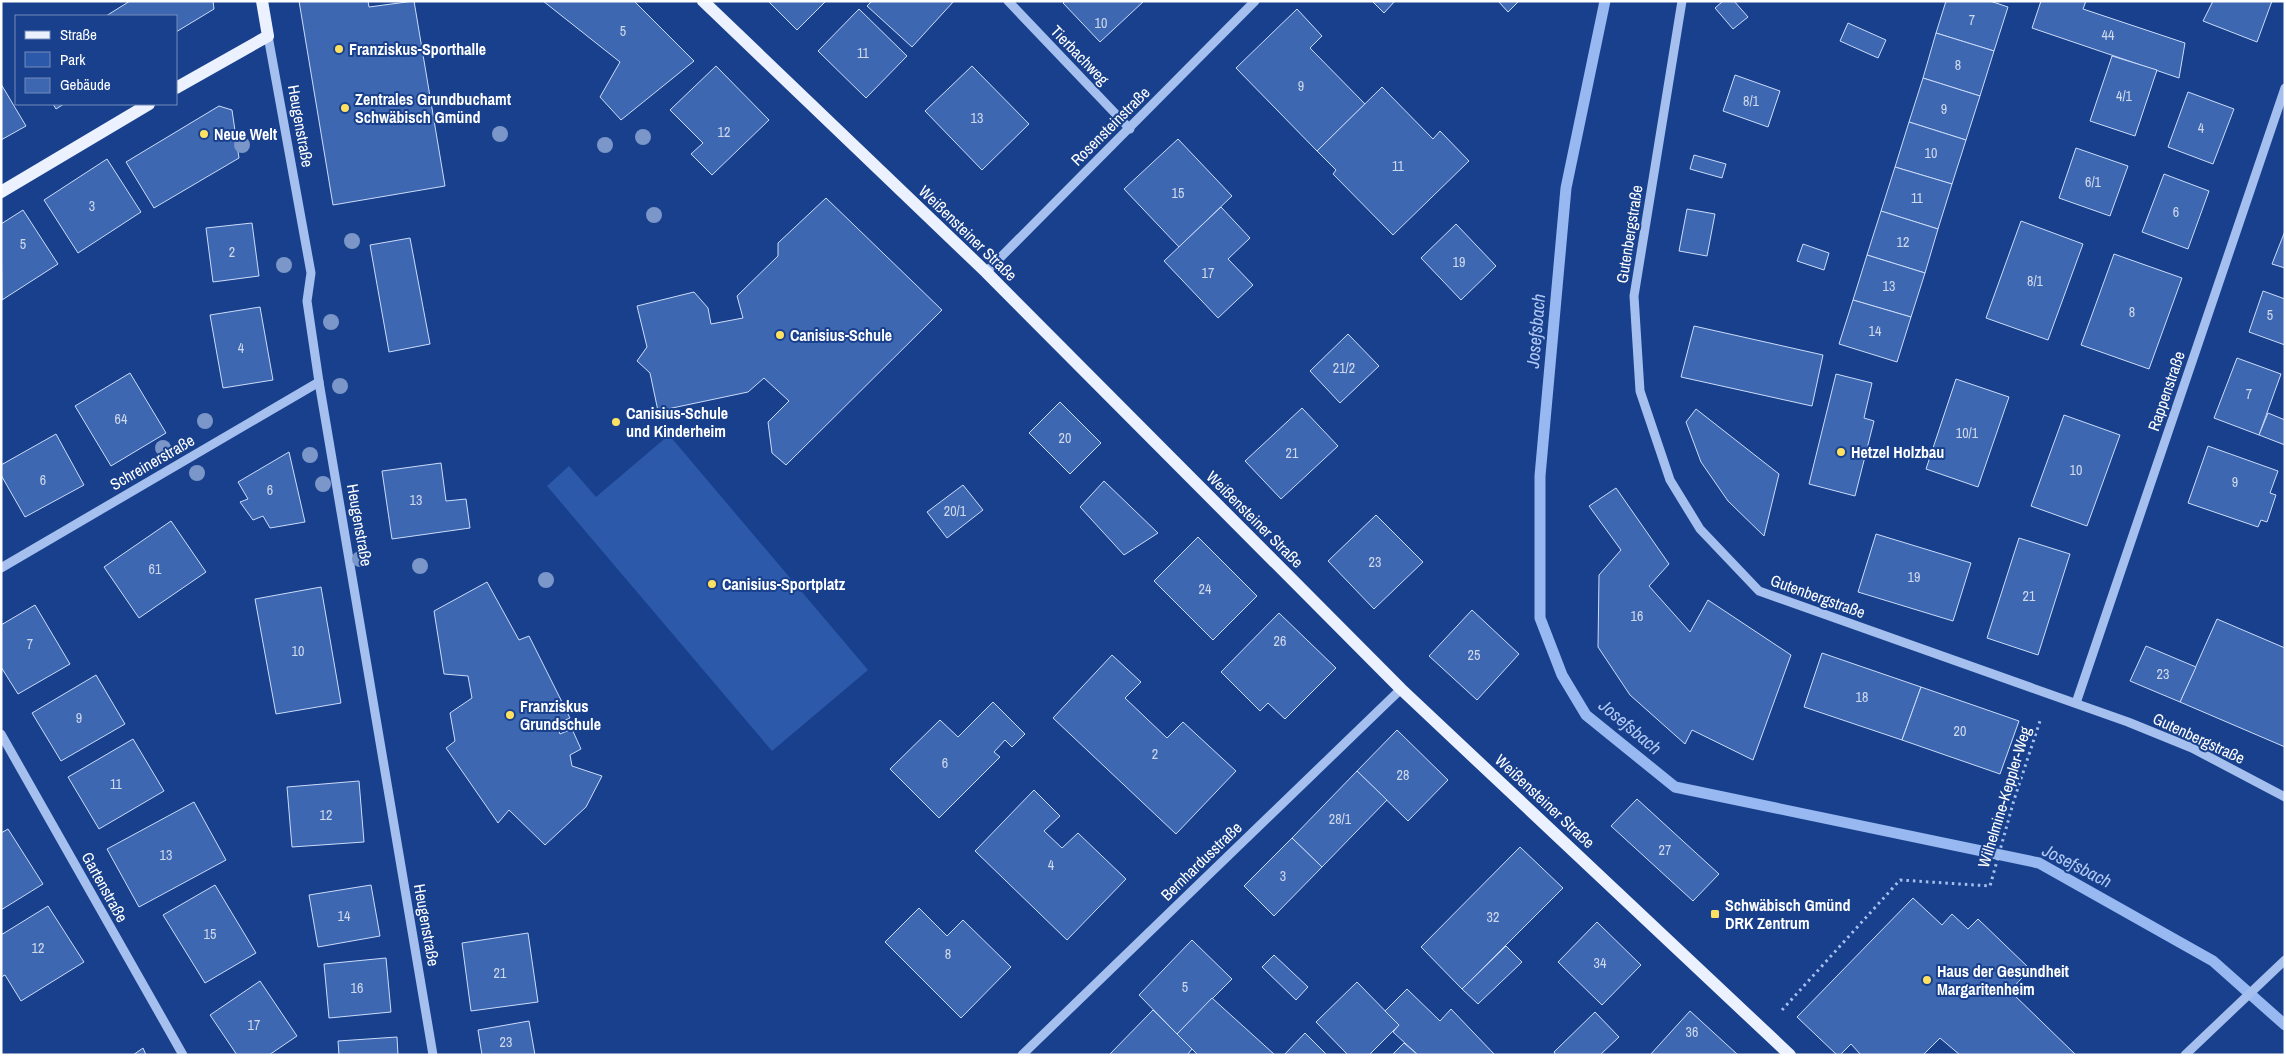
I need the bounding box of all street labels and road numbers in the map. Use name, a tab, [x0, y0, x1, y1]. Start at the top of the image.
street label: Tierbachweg	[1046, 20, 1115, 90]
street label: Rosensteinstraße	[1066, 82, 1154, 170]
street label: Heugenstraße	[283, 83, 319, 169]
street label: Weißensteiner Straße	[914, 180, 1022, 286]
street label: Gutenbergstraße	[1610, 183, 1648, 285]
street label: Rappenstraße	[2142, 348, 2190, 434]
street label: Schreinerstraße	[106, 429, 198, 495]
street label: Weißensteiner Straße	[1202, 466, 1308, 572]
street label: Heugenstraße	[342, 482, 378, 568]
street label: Gutenbergstraße	[1768, 569, 1868, 623]
street label: Gutenbergstraße	[2149, 707, 2249, 769]
street label: Wilhelmine-Keppler-Weg	[1972, 723, 2036, 870]
street label: Weißensteiner Straße	[1490, 749, 1600, 853]
street label: Bernhardusstraße	[1156, 817, 1246, 905]
street label: Gartenstraße	[77, 848, 133, 926]
street label: Heugenstraße	[409, 882, 445, 968]

